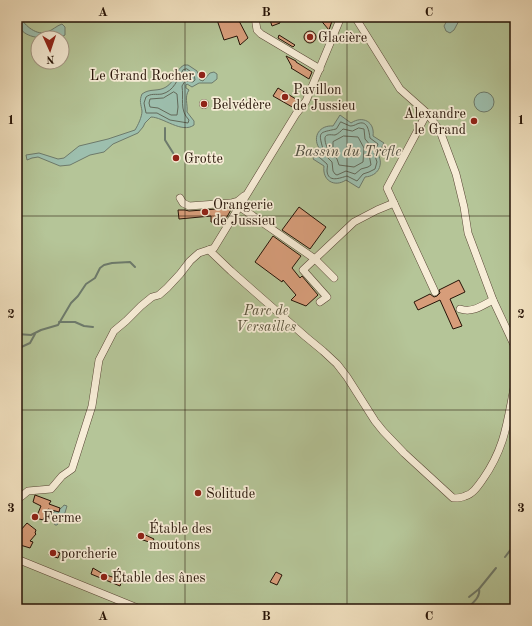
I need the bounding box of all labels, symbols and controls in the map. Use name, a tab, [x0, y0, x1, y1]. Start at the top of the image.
text: A	[98, 6, 108, 19]
text: B	[261, 6, 271, 19]
text: C	[425, 6, 433, 19]
north arrow	[30, 30, 70, 70]
place label: Glacière	[318, 31, 367, 45]
marker: Glacière	[305, 32, 315, 42]
text: N	[45, 53, 55, 64]
place label: Le Grand Rocher	[90, 69, 194, 83]
marker: Le Grand Rocher	[197, 70, 207, 80]
place label: Pavillon de Jussieu	[293, 83, 356, 113]
marker: Pavillon de Jussieu	[280, 92, 290, 102]
place label: Belvédère	[212, 98, 271, 112]
marker: Belvédère	[199, 99, 209, 109]
place label: Alexandre le Grand	[404, 107, 466, 137]
text: 1	[7, 114, 15, 127]
text: 1	[517, 114, 525, 127]
marker: Alexandre le Grand	[469, 116, 479, 126]
water label: Bassin du Trèfle	[294, 145, 401, 160]
place label: Grotte	[184, 152, 223, 166]
marker: Grotte	[171, 153, 181, 163]
place label: Orangerie de Jussieu	[213, 198, 276, 228]
marker: Orangerie de Jussieu	[200, 207, 210, 217]
park label: Parc de Versailles	[236, 304, 296, 334]
text: 2	[7, 308, 15, 321]
text: 2	[517, 308, 525, 321]
place label: Solitude	[206, 487, 255, 501]
marker: Solitude	[193, 488, 203, 498]
text: 3	[7, 502, 15, 515]
text: 3	[517, 502, 525, 515]
place label: Ferme	[43, 511, 81, 525]
marker: Ferme	[30, 512, 40, 522]
place label: Étable des moutons	[149, 519, 212, 552]
marker: Étable des moutons	[136, 531, 146, 541]
place label: porcherie	[61, 547, 117, 561]
marker: porcherie	[48, 548, 58, 558]
place label: Étable des ânes	[112, 568, 206, 585]
marker: Étable des ânes	[99, 572, 109, 582]
text: A	[98, 610, 108, 623]
text: B	[261, 610, 271, 623]
text: C	[425, 610, 433, 623]

